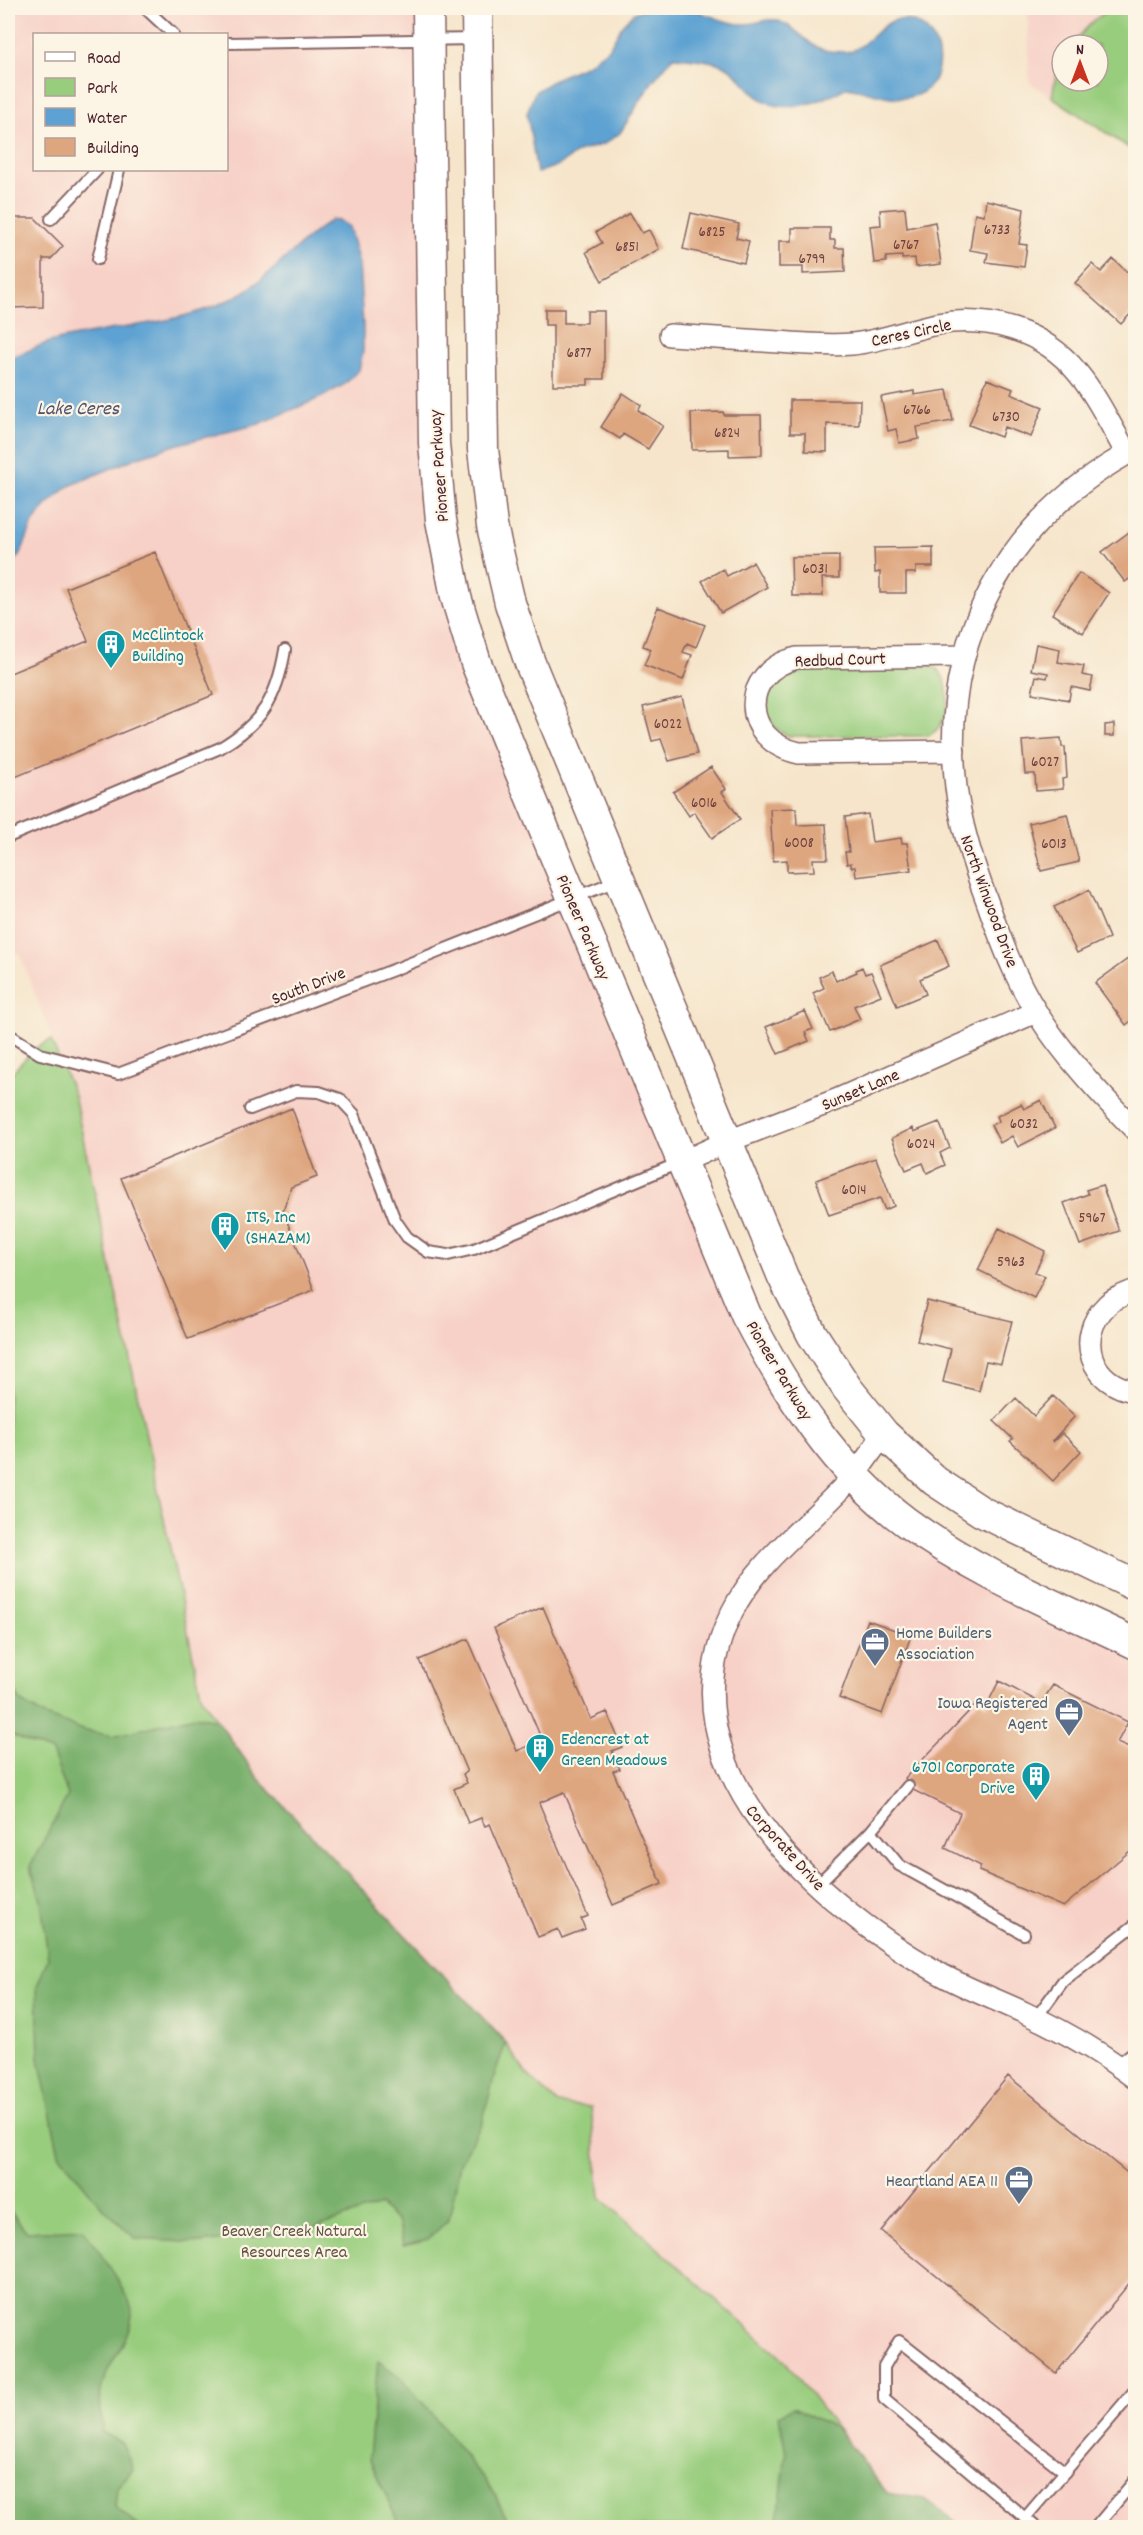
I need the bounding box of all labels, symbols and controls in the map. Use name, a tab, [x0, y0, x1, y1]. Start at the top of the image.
legend	[33, 33, 228, 171]
north arrow	[1050, 33, 1110, 93]
text: N	[1076, 39, 1084, 62]
text: Road	[87, 47, 121, 72]
text: Park	[87, 77, 118, 102]
text: Water	[87, 107, 127, 132]
text: Building	[87, 137, 139, 162]
house number: 6733	[984, 220, 1010, 242]
house number: 6825	[699, 222, 725, 244]
house number: 6767	[893, 235, 919, 257]
house number: 6851	[615, 237, 639, 259]
house number: 6799	[799, 249, 825, 271]
street label: Ceres Circle	[869, 314, 954, 355]
house number: 6877	[567, 343, 592, 365]
water label: Lake Ceres	[37, 396, 120, 424]
house number: 6766	[903, 400, 931, 422]
house number: 6730	[992, 407, 1020, 429]
street label: Pioneer Parkway	[424, 408, 457, 523]
house number: 6824	[714, 423, 740, 445]
house number: 6031	[802, 559, 828, 581]
place label: McClintock Building	[132, 624, 204, 670]
building icon: McClintock Building	[95, 628, 127, 670]
street label: Redbud Court	[794, 647, 886, 676]
house number: 6022	[654, 714, 682, 736]
house number: 6027	[1031, 752, 1059, 774]
house number: 6016	[691, 793, 717, 815]
street label: North Winwood Drive	[952, 832, 1023, 972]
house number: 6008	[784, 833, 814, 855]
house number: 6013	[1041, 834, 1067, 856]
street label: Pioneer Parkway	[548, 871, 615, 985]
street label: South Drive	[268, 962, 350, 1013]
street label: Sunset Lane	[818, 1064, 904, 1119]
house number: 6032	[1010, 1114, 1038, 1136]
house number: 6024	[907, 1134, 935, 1156]
house number: 6014	[841, 1180, 867, 1202]
place label: ITS, Inc (SHAZAM)	[246, 1206, 310, 1252]
house number: 5967	[1079, 1208, 1106, 1230]
building icon: ITS, Inc (SHAZAM)	[209, 1210, 241, 1252]
house number: 5963	[997, 1252, 1025, 1274]
street label: Pioneer Parkway	[738, 1317, 818, 1427]
place label: Home Builders Association	[896, 1622, 992, 1668]
office icon: Home Builders Association	[859, 1626, 891, 1668]
place label: Iowa Registered Agent	[937, 1692, 1048, 1738]
office icon: Iowa Registered Agent	[1053, 1696, 1085, 1738]
place label: Edencrest at Green Meadows	[561, 1728, 668, 1774]
building icon: Edencrest at Green Meadows	[524, 1732, 556, 1774]
place label: 6701 Corporate Drive	[912, 1756, 1015, 1802]
building icon: 6701 Corporate Drive	[1020, 1760, 1052, 1802]
street label: Corporate Drive	[739, 1800, 830, 1897]
office icon: Heartland AEA 11	[1003, 2164, 1035, 2206]
place label: Heartland AEA 11	[886, 2170, 998, 2195]
park label: Beaver Creek Natural Resources Area	[221, 2220, 367, 2266]

